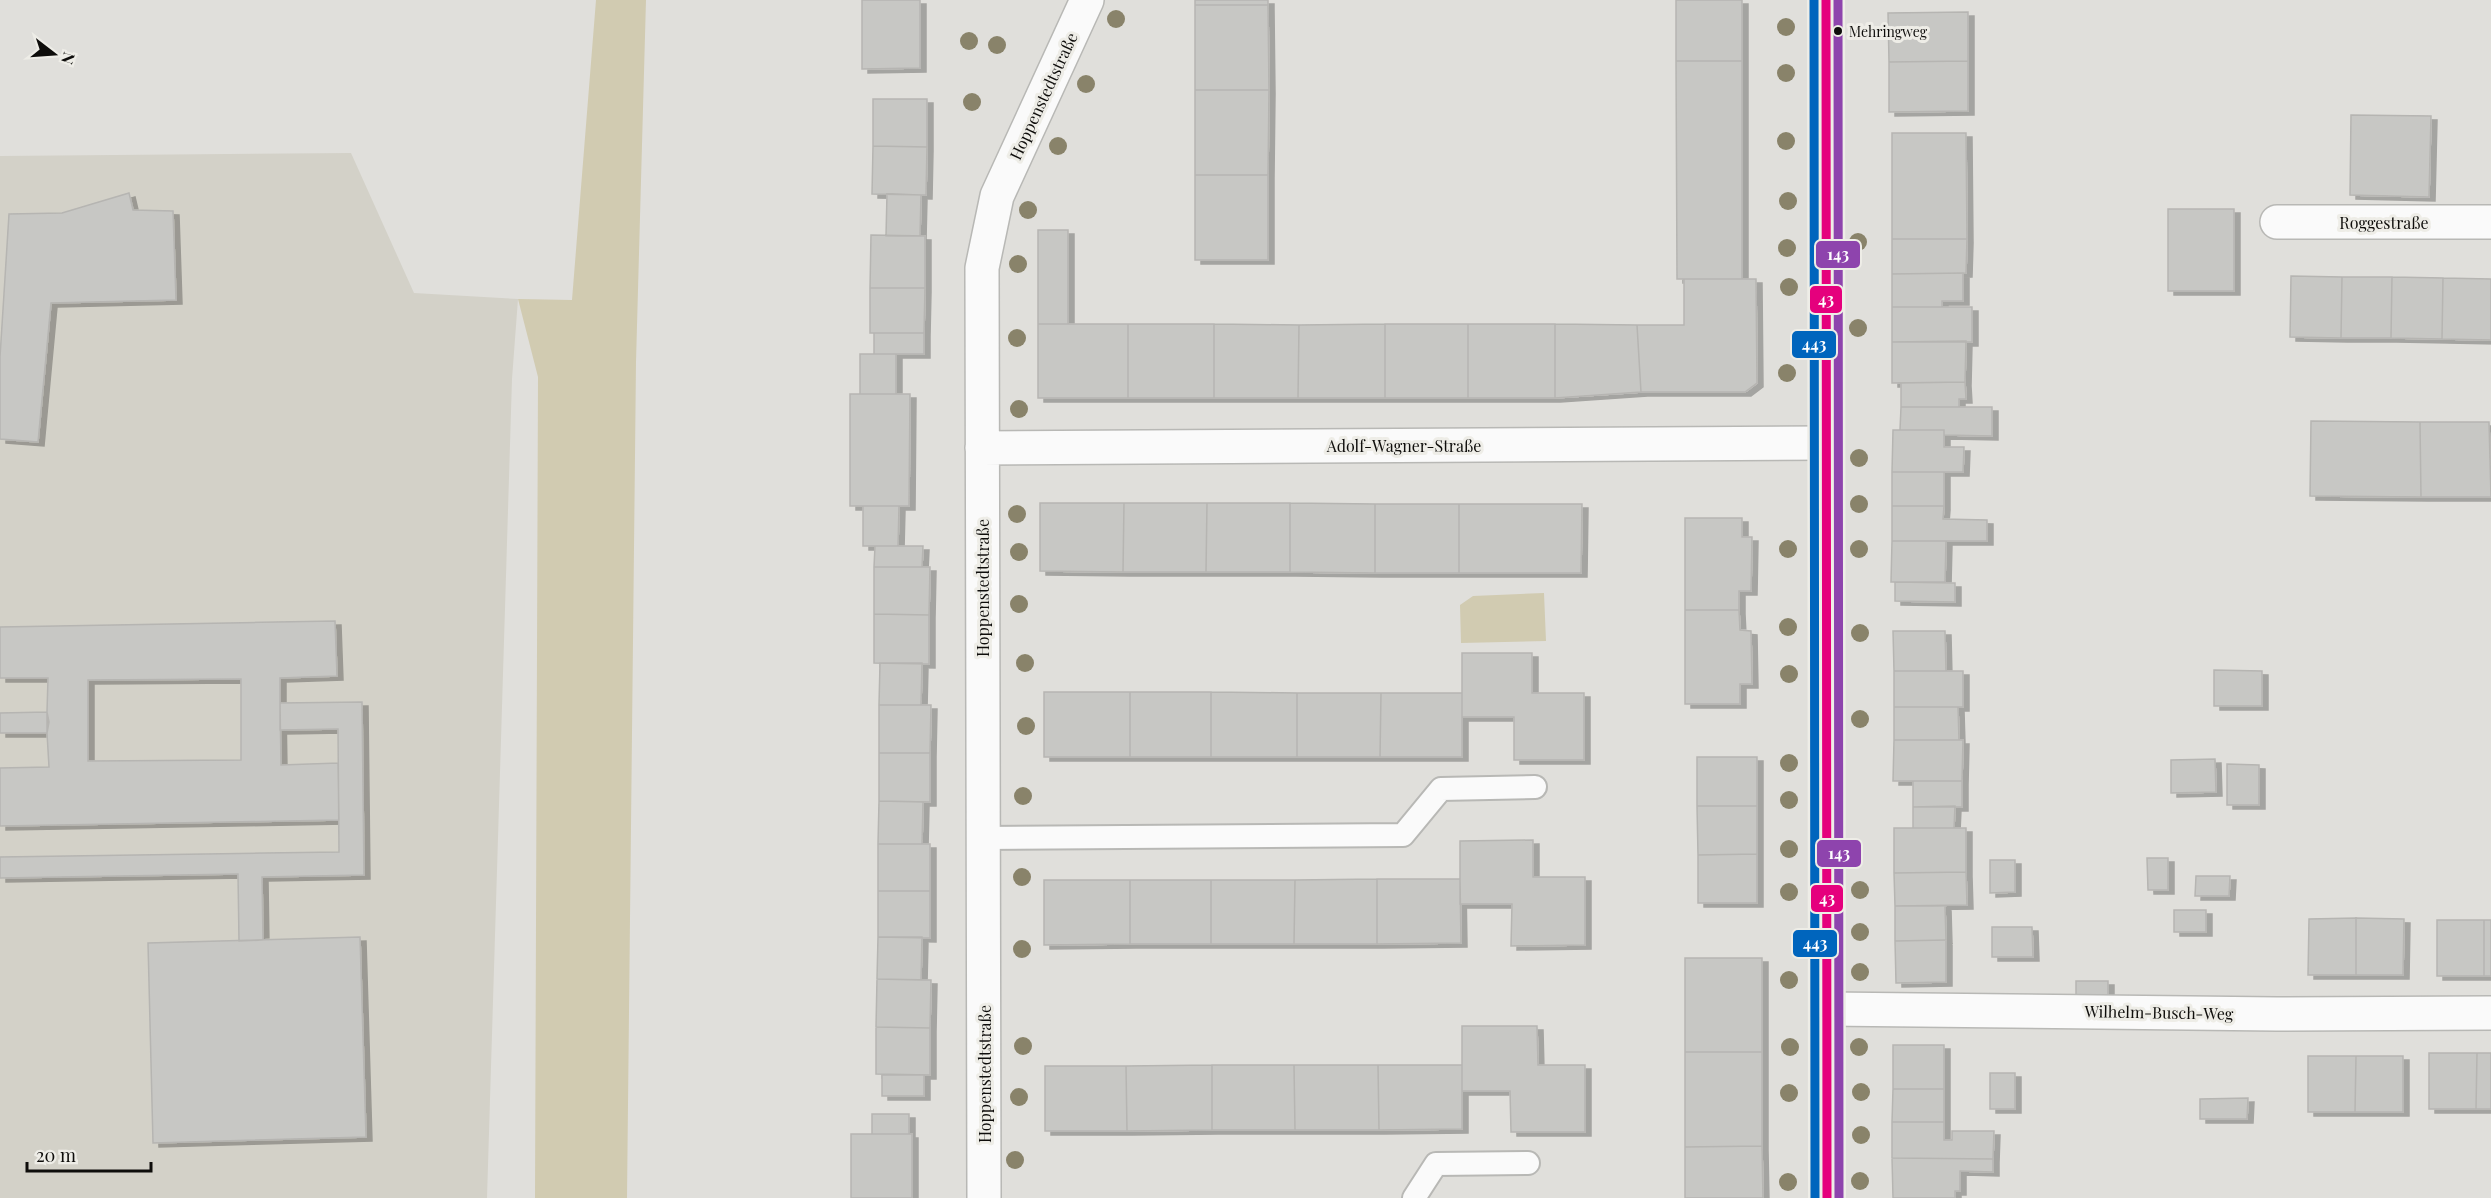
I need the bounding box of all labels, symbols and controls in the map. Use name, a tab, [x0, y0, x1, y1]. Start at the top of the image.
place label: Mehringweg	[1849, 22, 1928, 41]
north arrow	[24, 24, 84, 84]
marker: Mehringweg	[1832, 25, 1844, 37]
street label: Hoppenstedtstraße	[1004, 29, 1082, 163]
text: N	[57, 50, 81, 68]
street label: Roggestraße	[2339, 212, 2429, 233]
line badge: 143	[1815, 240, 1861, 269]
text: 143	[1827, 243, 1849, 264]
line badge: 43	[1809, 285, 1843, 314]
text: 43	[1818, 288, 1834, 309]
line badge: 443	[1791, 330, 1837, 359]
text: 443	[1802, 333, 1826, 354]
street label: Adolf-Wagner-Straße	[1326, 435, 1481, 456]
street label: Hoppenstedtstraße	[972, 519, 993, 657]
line badge: 143	[1816, 839, 1862, 868]
text: 143	[1828, 842, 1850, 863]
line badge: 43	[1810, 884, 1844, 913]
text: 43	[1819, 887, 1835, 908]
line badge: 443	[1792, 929, 1838, 958]
text: 443	[1803, 932, 1827, 953]
street label: Wilhelm-Busch-Weg	[2083, 1000, 2234, 1024]
street label: Hoppenstedtstraße	[974, 1005, 995, 1143]
scale bar	[27, 1135, 152, 1173]
text: 20 m	[36, 1143, 76, 1167]

